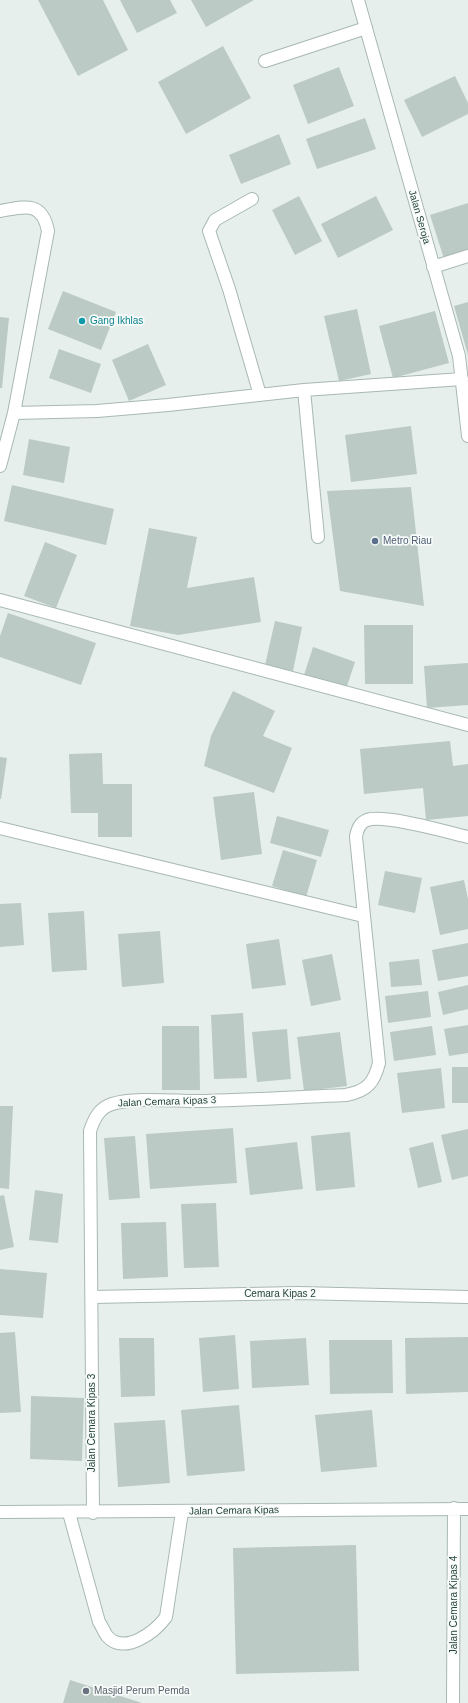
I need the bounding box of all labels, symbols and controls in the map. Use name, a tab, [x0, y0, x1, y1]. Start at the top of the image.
street label: Jalan Seroja	[406, 189, 432, 245]
place label: Gang Ikhlas	[90, 315, 143, 327]
marker: Gang Ikhlas	[77, 316, 87, 326]
place label: Metro Riau	[383, 535, 432, 547]
marker: Metro Riau	[370, 536, 380, 546]
street label: Jalan Cemara Kipas 3	[118, 1094, 216, 1110]
street label: Cemara Kipas 2	[244, 1288, 316, 1300]
street label: Jalan Cemara Kipas 3	[86, 1374, 98, 1472]
street label: Jalan Cemara Kipas	[189, 1504, 279, 1518]
street label: Jalan Cemara Kipas 4	[448, 1556, 460, 1654]
place label: Masjid Perum Pemda	[94, 1685, 190, 1697]
marker: Masjid Perum Pemda	[81, 1686, 91, 1696]

